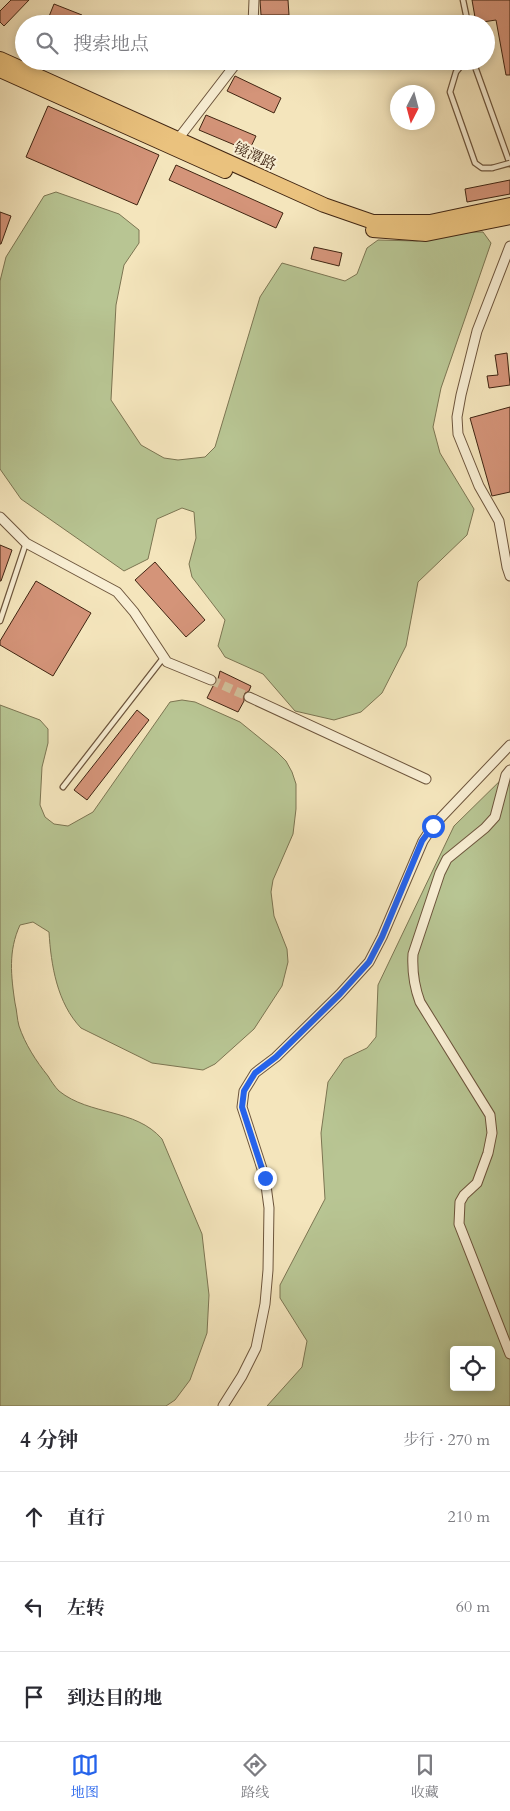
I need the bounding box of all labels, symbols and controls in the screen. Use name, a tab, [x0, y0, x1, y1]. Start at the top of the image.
search box	[15, 15, 495, 70]
icon: search	[33, 29, 61, 57]
text: 搜索地点	[73, 31, 149, 57]
north arrow	[390, 85, 435, 130]
street label: 镜潭路	[230, 137, 280, 175]
route start	[422, 815, 445, 838]
route end	[254, 1167, 277, 1190]
map controls	[450, 1346, 495, 1391]
button: locate	[450, 1346, 495, 1391]
text: 4 分钟	[20, 1426, 78, 1455]
text: 步行 · 270 m	[403, 1429, 490, 1451]
icon: ahead	[20, 1503, 48, 1531]
text: 直行	[67, 1505, 105, 1531]
text: 210 m	[448, 1506, 490, 1528]
icon: left	[20, 1593, 48, 1621]
text: 左转	[67, 1595, 105, 1621]
text: 60 m	[456, 1596, 490, 1618]
icon: arrive	[20, 1683, 48, 1711]
text: 到达目的地	[67, 1685, 162, 1711]
tab: 地图	[71, 1751, 99, 1802]
tab: 路线	[241, 1751, 269, 1802]
tab: 收藏	[411, 1751, 439, 1802]

